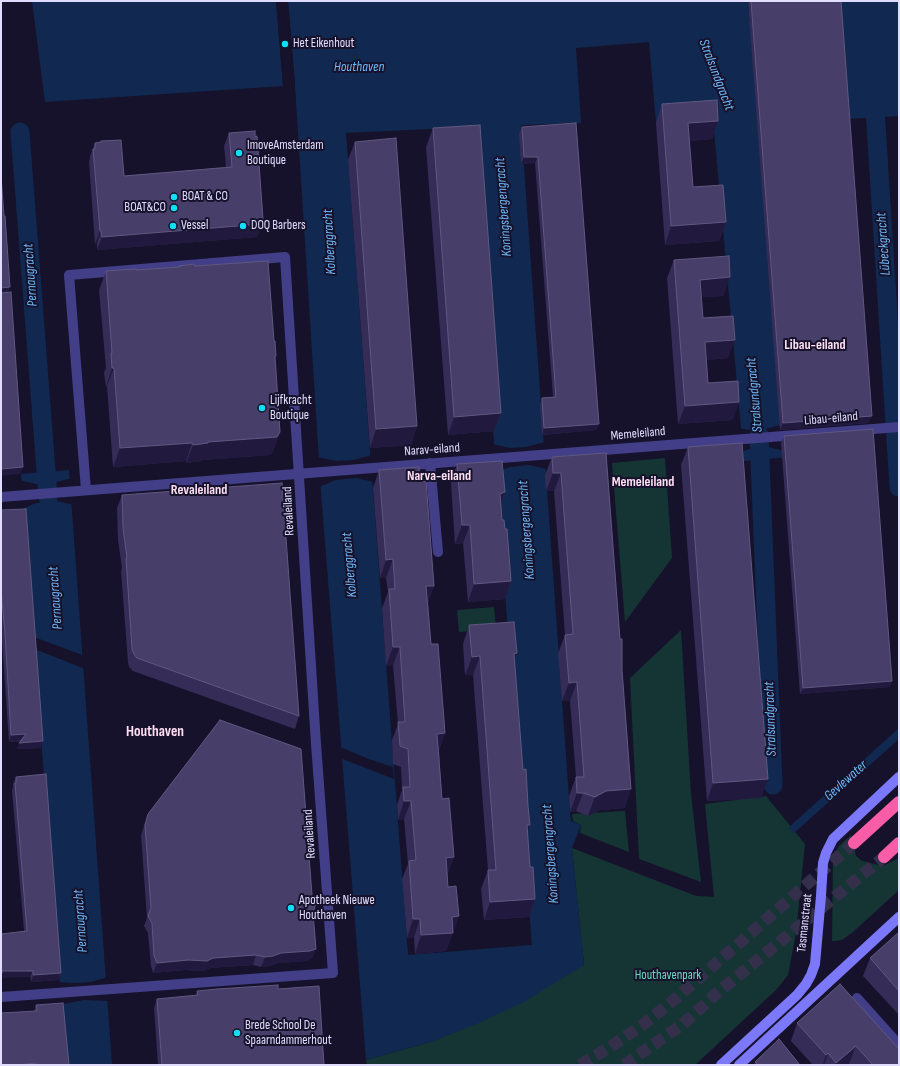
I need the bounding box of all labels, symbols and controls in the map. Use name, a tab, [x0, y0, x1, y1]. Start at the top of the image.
place label: Het Eikenhout	[293, 36, 355, 52]
water label: Stralsundgracht	[695, 37, 737, 113]
marker: Het Eikenhout	[280, 39, 290, 49]
water label: Houthaven	[334, 59, 384, 75]
place label: ImoveAmsterdam Boutique	[247, 138, 324, 169]
marker: ImoveAmsterdam Boutique	[234, 148, 244, 158]
water label: Koningsbergengracht	[492, 157, 516, 257]
place label: BOAT & CO	[182, 189, 228, 205]
marker: BOAT & CO	[169, 192, 179, 202]
place label: BOAT&CO	[124, 200, 166, 216]
marker: BOAT&CO	[169, 203, 179, 213]
water label: Kolberggracht	[320, 209, 340, 275]
water label: Lübeckgracht	[873, 212, 895, 276]
place label: Vessel	[181, 218, 209, 234]
place label: DOQ Barbers	[251, 218, 306, 234]
marker: Vessel	[168, 221, 178, 231]
marker: DOQ Barbers	[238, 221, 248, 231]
water label: Pernaugracht	[20, 243, 42, 307]
district label: Libau-eiland	[784, 337, 846, 353]
water label: Stralsundgracht	[743, 357, 767, 433]
place label: Lijfkracht Boutique	[270, 393, 312, 424]
marker: Lijfkracht Boutique	[257, 403, 267, 413]
street label: Libau-eiland	[803, 409, 859, 429]
street label: Memeleiland	[610, 424, 666, 444]
street label: Narav-eiland	[404, 440, 460, 460]
district label: Narva-eiland	[407, 468, 471, 484]
district label: Memeleiland	[612, 474, 674, 490]
water label: Koningsbergengracht	[515, 480, 539, 580]
district label: Revaleiland	[171, 482, 227, 498]
street label: Revaleiland	[280, 486, 298, 536]
water label: Kolberggracht	[339, 532, 361, 598]
water label: Pernaugracht	[45, 566, 67, 630]
water label: Stralsundgracht	[761, 681, 781, 757]
district label: Houthaven	[126, 723, 184, 741]
water label: Gevlewater	[821, 757, 871, 805]
water label: Koningsbergengracht	[539, 804, 563, 904]
street label: Revaleiland	[300, 809, 320, 859]
water label: Pernaugracht	[70, 889, 92, 953]
place label: Apotheek Nieuwe Houthaven	[299, 893, 375, 924]
street label: Tasmanstraat	[794, 893, 816, 953]
marker: Apotheek Nieuwe Houthaven	[286, 903, 296, 913]
park label: Houthavenpark	[635, 968, 701, 984]
place label: Brede School De Spaarndammerhout	[245, 1018, 332, 1049]
marker: Brede School De Spaarndammerhout	[232, 1028, 242, 1038]

